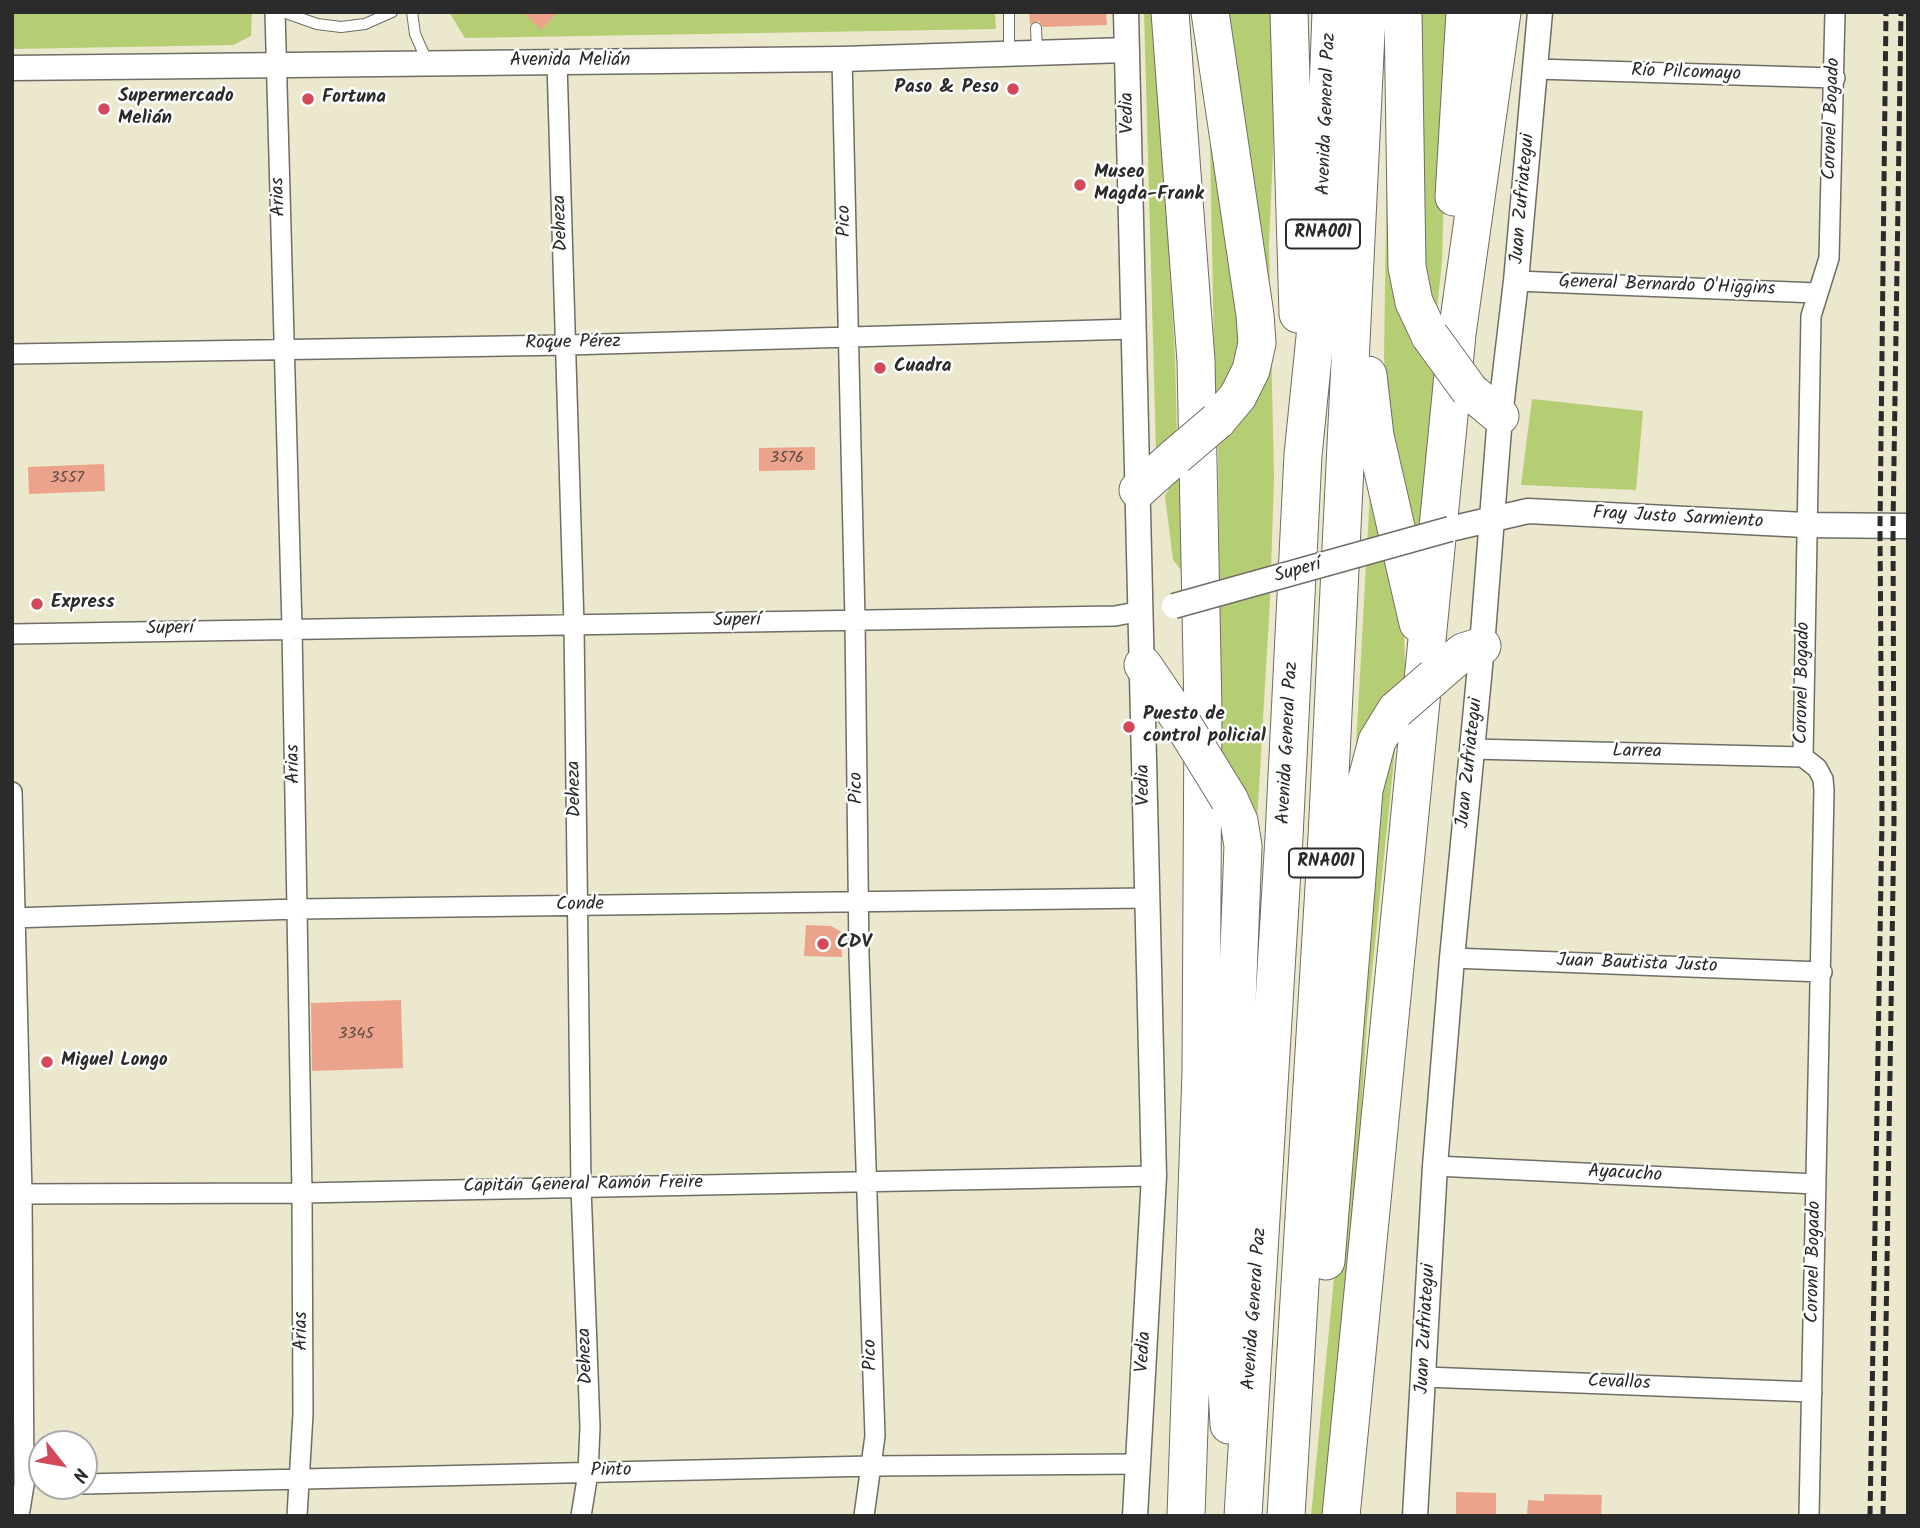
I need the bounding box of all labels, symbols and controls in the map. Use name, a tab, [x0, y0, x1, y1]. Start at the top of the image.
street label: Avenida General Paz	[1314, 32, 1342, 196]
street label: Avenida Melián	[510, 51, 630, 73]
street label: Coronel Bogado	[1819, 57, 1847, 181]
street label: Río Pilcomayo	[1631, 61, 1741, 87]
place label: Paso & Peso	[895, 78, 999, 100]
marker: Paso & Peso	[1005, 81, 1021, 97]
place label: Supermercado Melián	[118, 87, 234, 131]
place label: Fortuna	[322, 88, 386, 110]
marker: Fortuna	[300, 91, 316, 107]
street label: Vedia	[1117, 92, 1141, 134]
marker: Supermercado Melián	[96, 101, 112, 117]
street label: Juan Zufriategui	[1507, 133, 1541, 265]
place label: Museo Magda-Frank	[1094, 163, 1204, 207]
street label: Arias	[268, 177, 292, 217]
marker: Museo Magda-Frank	[1072, 177, 1088, 193]
street label: Deheza	[550, 194, 574, 252]
street label: Pico	[834, 205, 858, 237]
road number: RNA001	[1286, 220, 1360, 248]
street label: General Bernardo O'Higgins	[1558, 272, 1776, 302]
street label: Roque Pérez	[525, 332, 621, 356]
place label: Cuadra	[894, 357, 951, 379]
marker: Cuadra	[872, 360, 888, 376]
house number: 3576	[770, 449, 804, 469]
house number: 3557	[50, 469, 84, 489]
street label: Fray Justo Sarmiento	[1592, 503, 1764, 535]
street label: Superí	[1272, 554, 1324, 590]
place label: Express	[51, 593, 115, 615]
marker: Express	[29, 596, 45, 612]
street label: Superí	[713, 610, 761, 634]
street label: Superí	[146, 618, 194, 642]
street label: Coronel Bogado	[1792, 622, 1816, 744]
street label: Avenida General Paz	[1273, 661, 1305, 825]
street label: Juan Zufriategui	[1453, 697, 1489, 829]
place label: Puesto de control policial	[1143, 705, 1266, 749]
marker: Puesto de control policial	[1121, 719, 1137, 735]
street label: Larrea	[1612, 741, 1662, 765]
street label: Arias	[283, 744, 307, 784]
street label: Deheza	[564, 760, 588, 818]
street label: Vedia	[1133, 764, 1157, 806]
street label: Pico	[846, 772, 870, 804]
road number: RNA001	[1289, 848, 1363, 878]
street label: Conde	[556, 894, 604, 918]
place label: CDV	[837, 933, 871, 955]
marker: CDV	[815, 936, 831, 952]
street label: Juan Bautista Justo	[1556, 951, 1718, 979]
house number: 3345	[338, 1025, 374, 1045]
place label: Miguel Longo	[61, 1051, 168, 1073]
marker: Miguel Longo	[39, 1054, 55, 1070]
street label: Ayacucho	[1587, 1162, 1663, 1188]
street label: Capitán General Ramón Freire	[463, 1173, 703, 1199]
street label: Coronel Bogado	[1803, 1201, 1827, 1323]
street label: Avenida General Paz	[1239, 1227, 1273, 1391]
street label: Juan Zufriategui	[1412, 1263, 1442, 1395]
street label: Arias	[292, 1311, 314, 1351]
street label: Deheza	[575, 1327, 599, 1385]
street label: Vedia	[1132, 1330, 1158, 1374]
street label: Pico	[860, 1339, 884, 1371]
street label: Cevallos	[1587, 1372, 1651, 1396]
north arrow	[28, 1430, 98, 1500]
street label: Pinto	[590, 1460, 632, 1484]
text: N	[63, 1462, 95, 1488]

